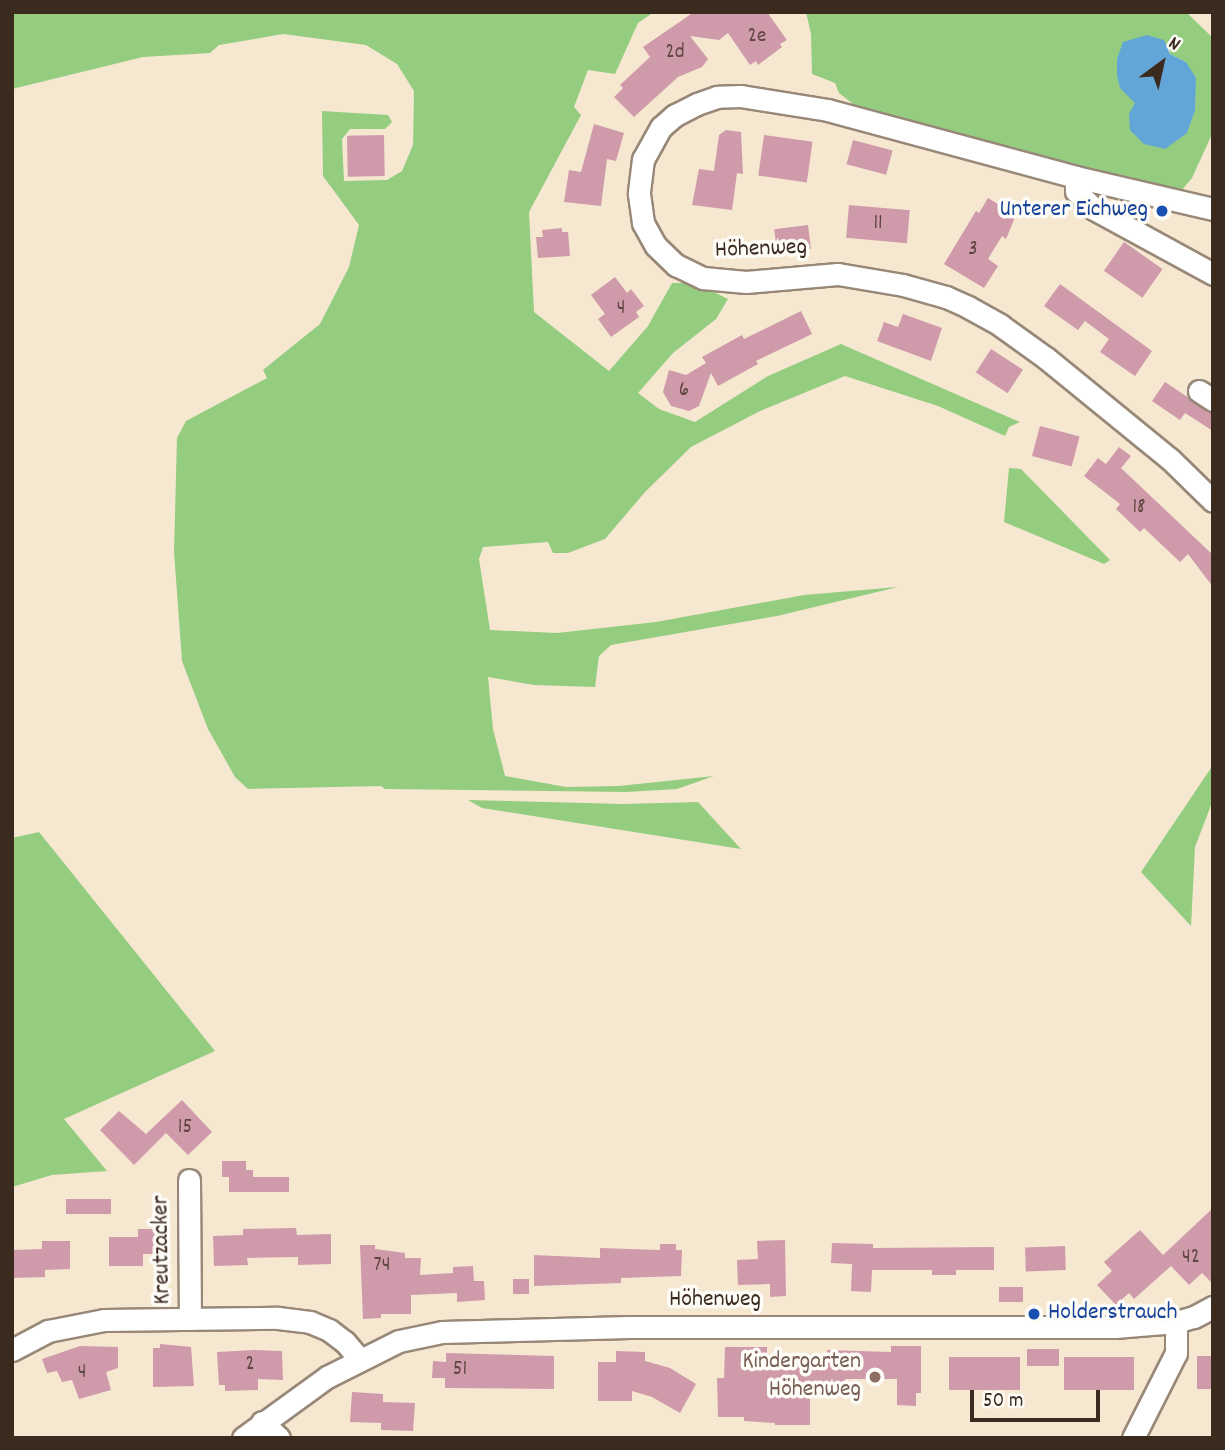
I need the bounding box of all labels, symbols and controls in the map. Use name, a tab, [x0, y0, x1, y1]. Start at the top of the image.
house number: 2e	[748, 24, 766, 50]
north arrow	[1127, 28, 1197, 98]
text: N	[1162, 31, 1185, 59]
house number: 2d	[665, 40, 685, 66]
place label: Unterer Eichweg	[1000, 197, 1148, 225]
marker: Unterer Eichweg	[1154, 203, 1170, 219]
house number: 11	[873, 211, 883, 237]
street label: Höhenweg	[714, 234, 808, 266]
house number: 3	[968, 237, 978, 263]
house number: 4	[617, 296, 625, 322]
house number: 6	[679, 378, 689, 404]
house number: 18	[1132, 495, 1146, 521]
house number: 15	[178, 1115, 192, 1141]
street label: Kreutzacker	[148, 1195, 178, 1305]
house number: 42	[1182, 1245, 1200, 1271]
house number: 74	[374, 1253, 390, 1279]
street label: Höhenweg	[669, 1287, 761, 1315]
place label: Holderstrauch	[1048, 1300, 1178, 1328]
marker: Holderstrauch	[1026, 1306, 1042, 1322]
place label: Kindergarten Höhenweg	[743, 1349, 861, 1405]
house number: 2	[245, 1352, 255, 1378]
house number: 51	[453, 1357, 467, 1383]
house number: 4	[78, 1360, 86, 1386]
marker: Kindergarten Höhenweg	[867, 1369, 883, 1385]
scale bar	[973, 1376, 1102, 1420]
text: 50 m	[983, 1387, 1023, 1417]

